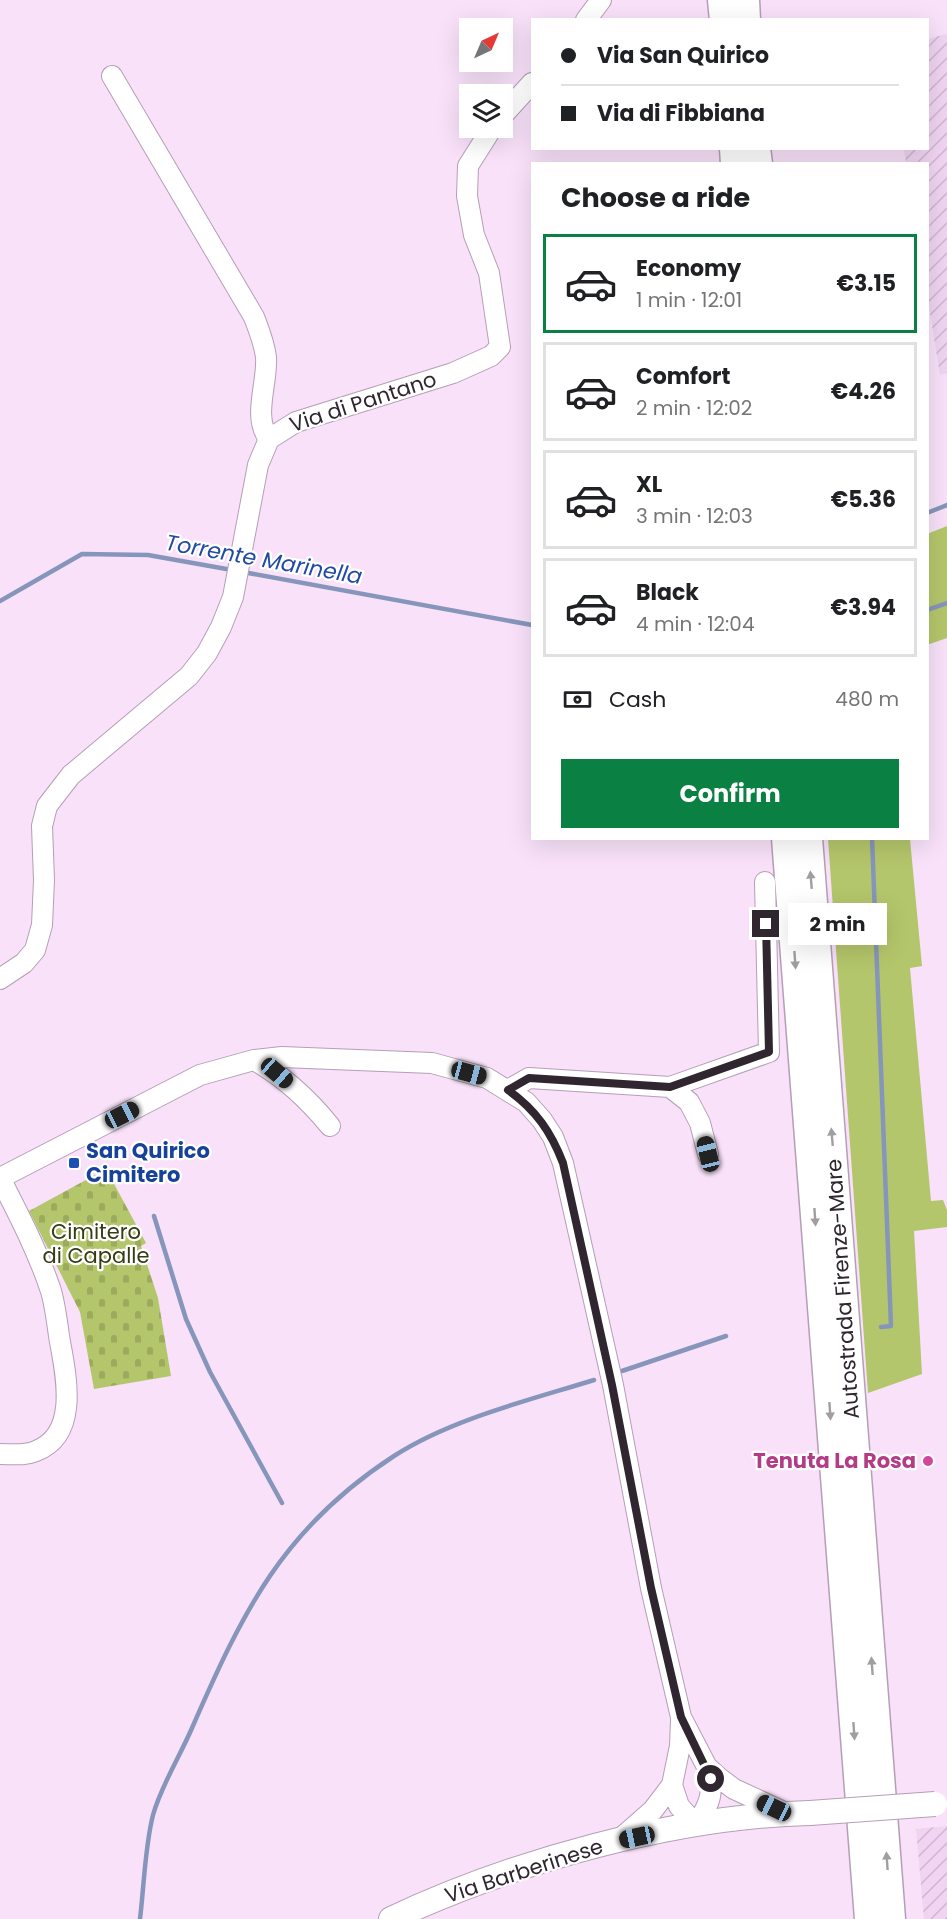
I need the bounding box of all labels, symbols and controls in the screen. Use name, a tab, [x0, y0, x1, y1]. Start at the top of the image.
north arrow	[459, 18, 513, 72]
map controls	[459, 18, 513, 138]
text: Via San Quirico	[597, 40, 769, 71]
button: layers	[459, 84, 513, 138]
text: Via di Fibbiana	[597, 98, 765, 129]
text: Choose a ride	[561, 179, 750, 216]
text: Economy	[636, 253, 741, 284]
icon: car	[564, 257, 618, 311]
text: €3.15	[836, 268, 896, 299]
text: 1 min · 12:01	[636, 286, 742, 314]
text: Comfort	[636, 361, 730, 392]
street label: Via di Pantano	[286, 364, 440, 439]
icon: car	[564, 365, 618, 419]
text: €4.26	[831, 376, 896, 407]
text: 2 min · 12:02	[636, 394, 752, 422]
text: XL	[636, 469, 662, 500]
icon: car	[564, 473, 618, 527]
text: €5.36	[831, 484, 896, 515]
text: 3 min · 12:03	[636, 502, 753, 530]
water label: Torrente Marinella	[163, 527, 365, 592]
text: Black	[636, 577, 699, 608]
icon: car	[564, 581, 618, 635]
text: €3.94	[831, 592, 896, 623]
text: 4 min · 12:04	[636, 610, 754, 638]
icon: cash	[561, 683, 594, 716]
text: Cash	[609, 684, 666, 715]
text: 480 m	[835, 685, 899, 713]
button: Confirm	[561, 759, 899, 828]
one-way arrow	[806, 870, 816, 889]
callout: 2 min	[787, 903, 886, 945]
route end	[752, 910, 779, 937]
text: 2 min	[809, 910, 866, 938]
one-way arrow	[790, 950, 800, 969]
car	[258, 1054, 296, 1092]
car	[449, 1060, 489, 1086]
car	[102, 1099, 142, 1131]
one-way arrow	[827, 1127, 837, 1146]
car	[695, 1134, 721, 1174]
place label: San Quirico Cimitero	[86, 1136, 210, 1189]
marker: San Quirico Cimitero	[67, 1156, 81, 1170]
street label: Autostrada Firenze-Mare	[819, 1158, 866, 1420]
one-way arrow	[810, 1207, 820, 1226]
park label: Cimitero di Capalle	[42, 1217, 150, 1270]
one-way arrow	[825, 1402, 835, 1421]
place label: Tenuta La Rosa	[753, 1446, 916, 1475]
marker: Tenuta La Rosa	[921, 1454, 935, 1468]
one-way arrow	[867, 1657, 877, 1676]
one-way arrow	[849, 1722, 859, 1741]
route start	[697, 1765, 724, 1792]
car	[754, 1792, 794, 1824]
car	[618, 1824, 656, 1850]
street label: Via Barberinese	[441, 1831, 607, 1910]
one-way arrow	[882, 1851, 892, 1870]

